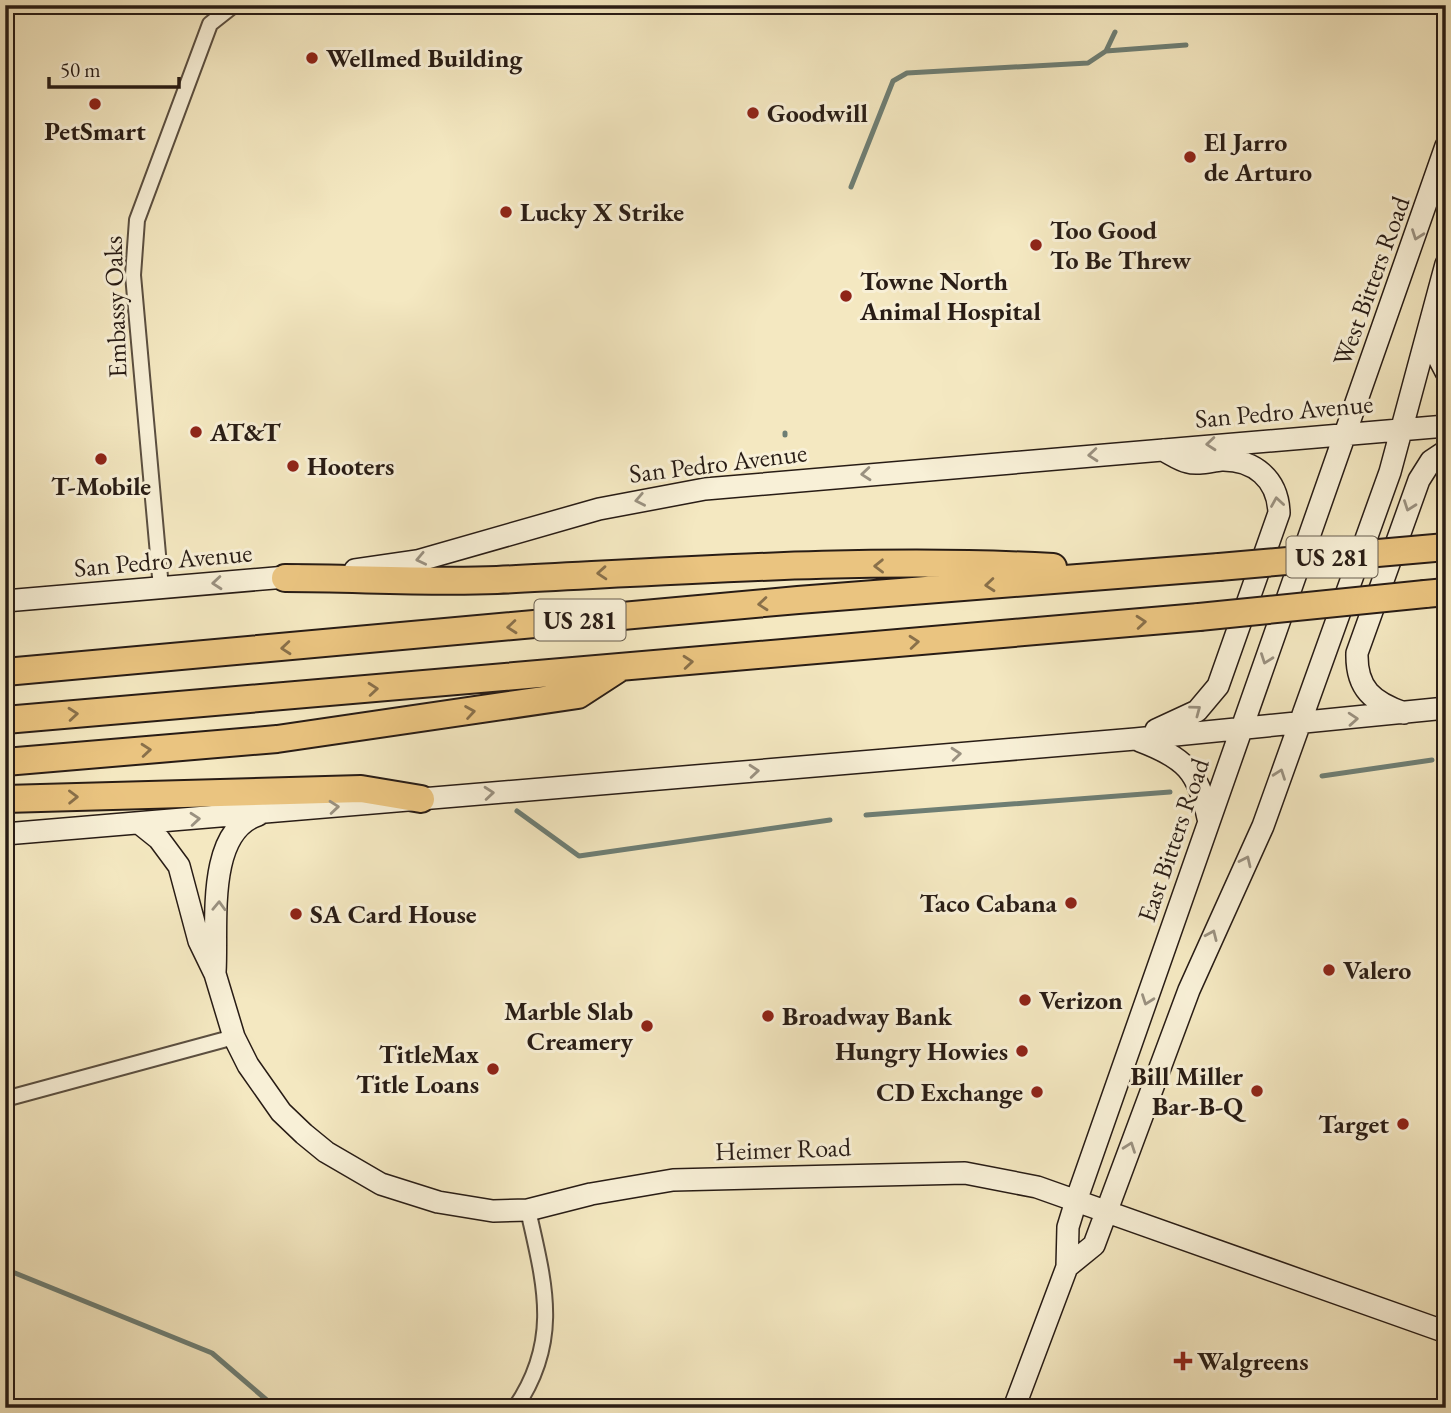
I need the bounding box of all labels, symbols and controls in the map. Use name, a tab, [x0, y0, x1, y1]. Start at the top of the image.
place label: Wellmed Building	[326, 41, 523, 75]
scale bar	[49, 46, 178, 90]
marker: Wellmed Building	[304, 50, 320, 66]
text: 50 m	[60, 56, 101, 83]
marker: PetSmart	[87, 96, 103, 112]
place label: Goodwill	[767, 96, 868, 130]
marker: Goodwill	[745, 105, 761, 121]
place label: PetSmart	[44, 114, 146, 148]
place label: El Jarro de Arturo	[1204, 125, 1312, 189]
marker: El Jarro de Arturo	[1182, 149, 1198, 165]
street label: West Bitters Road	[1325, 191, 1418, 370]
place label: Lucky X Strike	[520, 195, 684, 229]
marker: Lucky X Strike	[498, 204, 514, 220]
place label: Too Good To Be Threw	[1050, 213, 1192, 277]
one-way arrow	[1411, 228, 1425, 240]
street label: Embassy Oaks	[96, 235, 134, 379]
marker: Too Good To Be Threw	[1028, 237, 1044, 253]
place label: Towne North Animal Hospital	[859, 264, 1041, 328]
marker: Towne North Animal Hospital	[838, 288, 854, 304]
street label: San Pedro Avenue	[1193, 386, 1375, 436]
place label: AT&T	[209, 415, 281, 449]
marker: AT&T	[188, 424, 204, 440]
street label: San Pedro Avenue	[627, 435, 809, 491]
one-way arrow	[1205, 436, 1216, 451]
one-way arrow	[1087, 447, 1098, 462]
place label: Hooters	[307, 449, 395, 483]
marker: T-Mobile	[93, 451, 109, 467]
marker: Hooters	[285, 458, 301, 474]
one-way arrow	[860, 466, 871, 481]
place label: T-Mobile	[51, 469, 151, 503]
one-way arrow	[634, 491, 646, 506]
one-way arrow	[1270, 496, 1285, 508]
one-way arrow	[1403, 499, 1417, 511]
street label: San Pedro Avenue	[72, 535, 254, 585]
road number: US 281	[1286, 536, 1378, 578]
one-way arrow	[415, 551, 427, 566]
one-way arrow	[873, 558, 884, 573]
one-way arrow	[596, 565, 607, 580]
one-way arrow	[211, 575, 222, 590]
one-way arrow	[984, 577, 995, 592]
one-way arrow	[758, 596, 769, 611]
road number: US 281	[534, 600, 626, 640]
one-way arrow	[1136, 615, 1147, 630]
one-way arrow	[507, 619, 518, 634]
one-way arrow	[909, 635, 920, 650]
one-way arrow	[280, 640, 292, 655]
one-way arrow	[1260, 653, 1274, 665]
one-way arrow	[682, 654, 694, 669]
one-way arrow	[368, 682, 379, 697]
one-way arrow	[464, 704, 475, 719]
one-way arrow	[1189, 706, 1201, 718]
one-way arrow	[68, 707, 79, 722]
one-way arrow	[1348, 712, 1359, 727]
one-way arrow	[141, 743, 152, 758]
one-way arrow	[951, 747, 962, 762]
street label: East Bitters Road	[1129, 753, 1217, 926]
one-way arrow	[749, 764, 760, 779]
one-way arrow	[1272, 769, 1286, 781]
one-way arrow	[484, 786, 495, 801]
one-way arrow	[68, 790, 79, 805]
one-way arrow	[329, 799, 340, 814]
one-way arrow	[190, 812, 201, 827]
one-way arrow	[1238, 856, 1252, 868]
place label: Taco Cabana	[919, 886, 1058, 920]
marker: Taco Cabana	[1063, 895, 1079, 911]
place label: SA Card House	[310, 897, 477, 931]
one-way arrow	[211, 901, 226, 912]
marker: SA Card House	[288, 906, 304, 922]
one-way arrow	[1204, 930, 1218, 942]
place label: Valero	[1343, 953, 1411, 987]
marker: Valero	[1321, 962, 1337, 978]
place label: Verizon	[1039, 983, 1123, 1017]
marker: Verizon	[1017, 992, 1033, 1008]
one-way arrow	[1141, 993, 1155, 1005]
place label: Marble Slab Creamery	[504, 994, 633, 1058]
place label: Broadway Bank	[782, 999, 953, 1033]
marker: Broadway Bank	[760, 1008, 776, 1024]
marker: Marble Slab Creamery	[639, 1018, 655, 1034]
place label: Hungry Howies	[835, 1034, 1008, 1068]
place label: TitleMax Title Loans	[356, 1037, 479, 1101]
marker: Hungry Howies	[1014, 1043, 1030, 1059]
place label: Bill Miller Bar-B-Q	[1131, 1059, 1246, 1123]
marker: TitleMax Title Loans	[485, 1061, 501, 1077]
place label: CD Exchange	[876, 1075, 1023, 1109]
marker: Bill Miller Bar-B-Q	[1249, 1083, 1265, 1099]
marker: CD Exchange	[1029, 1084, 1045, 1100]
place label: Target	[1318, 1107, 1389, 1141]
marker: Target	[1395, 1116, 1411, 1132]
street label: Heimer Road	[714, 1130, 853, 1168]
one-way arrow	[1122, 1142, 1136, 1154]
place label: Walgreens	[1197, 1344, 1309, 1378]
marker: Walgreens	[1175, 1353, 1191, 1369]

